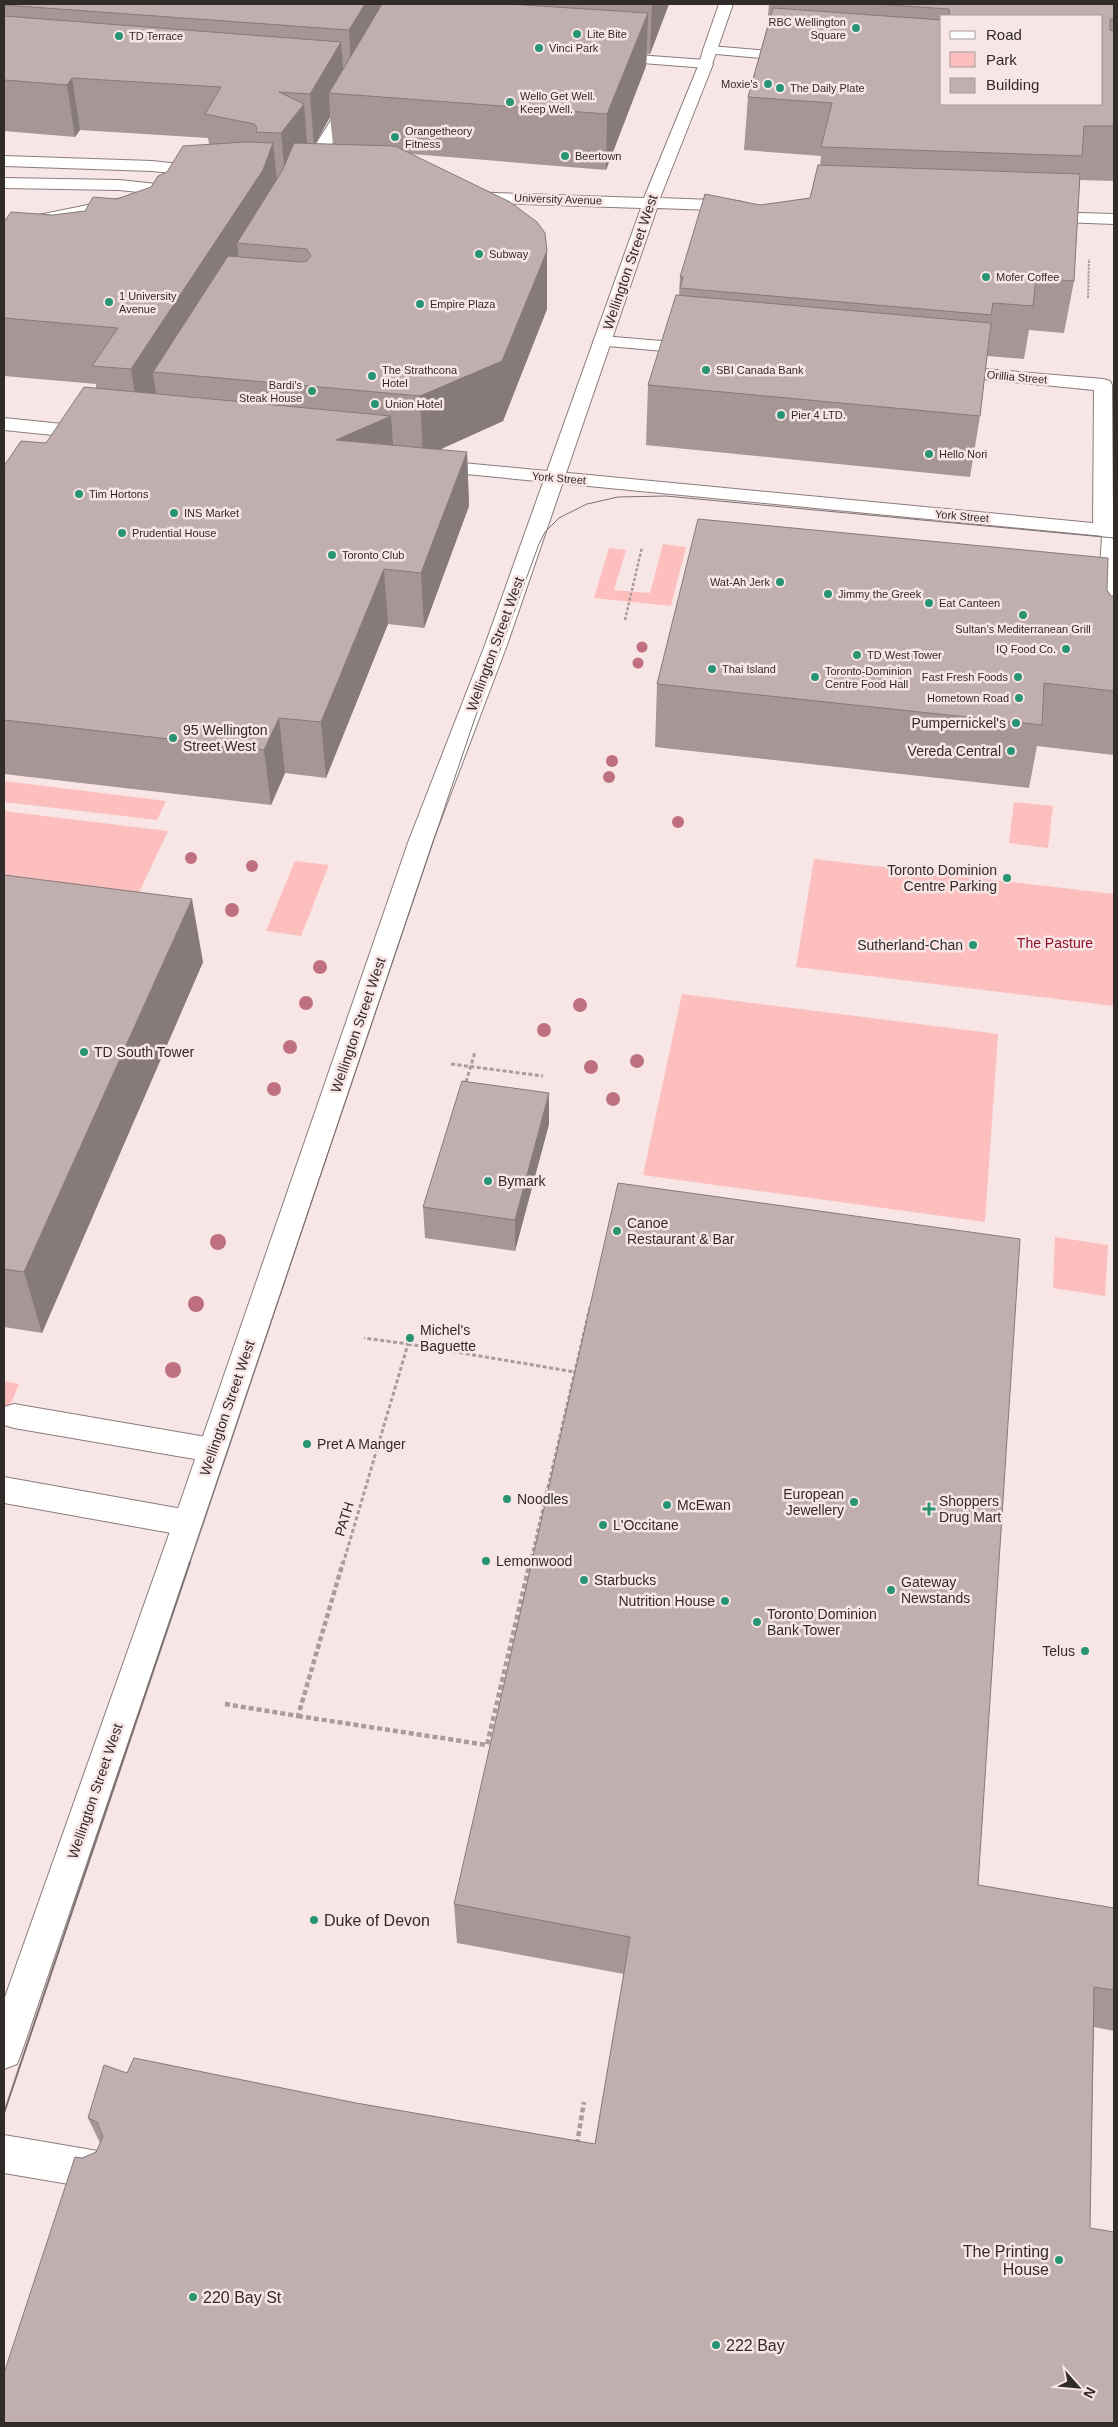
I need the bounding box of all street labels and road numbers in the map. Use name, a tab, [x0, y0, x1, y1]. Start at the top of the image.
street label: University Avenue	[514, 191, 602, 207]
street label: Wellington Street West	[599, 192, 661, 332]
street label: Orillia Street	[986, 368, 1048, 386]
street label: York Street	[532, 470, 586, 486]
street label: York Street	[935, 508, 989, 524]
street label: Wellington Street West	[463, 575, 527, 713]
street label: Wellington Street West	[327, 955, 389, 1095]
street label: Wellington Street West	[196, 1338, 258, 1478]
street label: PATH	[331, 1500, 357, 1538]
street label: Wellington Street West	[64, 1721, 126, 1861]

